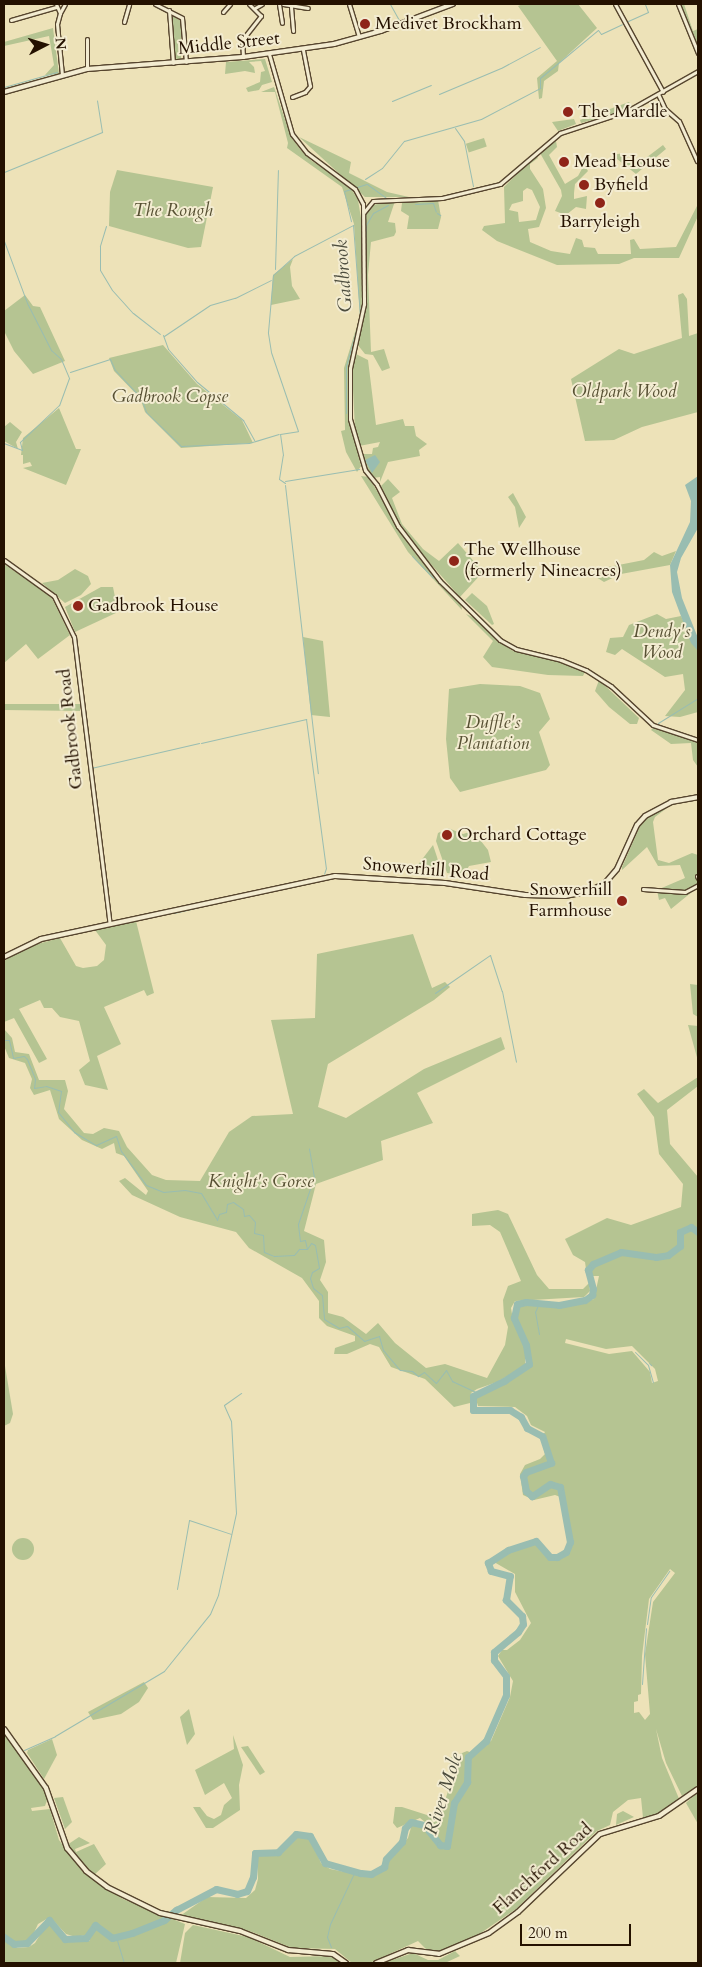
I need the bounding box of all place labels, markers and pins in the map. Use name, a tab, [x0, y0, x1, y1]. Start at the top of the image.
place label: Medivet Brockham	[375, 13, 522, 35]
marker: Medivet Brockham	[359, 18, 371, 30]
place label: The Mardle	[578, 101, 668, 123]
marker: The Mardle	[562, 106, 574, 118]
place label: Mead House	[574, 151, 670, 173]
marker: Mead House	[558, 156, 570, 168]
place label: Byfield	[594, 174, 648, 196]
marker: Byfield	[578, 179, 590, 191]
marker: Barryleigh	[594, 197, 606, 209]
place label: Barryleigh	[560, 211, 640, 233]
place label: The Wellhouse (formerly Nineacres)	[464, 540, 622, 582]
marker: The Wellhouse (formerly Nineacres)	[448, 555, 460, 567]
place label: Gadbrook House	[88, 595, 219, 617]
marker: Gadbrook House	[72, 600, 84, 612]
place label: Orchard Cottage	[457, 824, 587, 846]
marker: Orchard Cottage	[441, 829, 453, 841]
place label: Snowerhill Farmhouse	[528, 880, 612, 922]
marker: Snowerhill Farmhouse	[616, 895, 628, 907]

